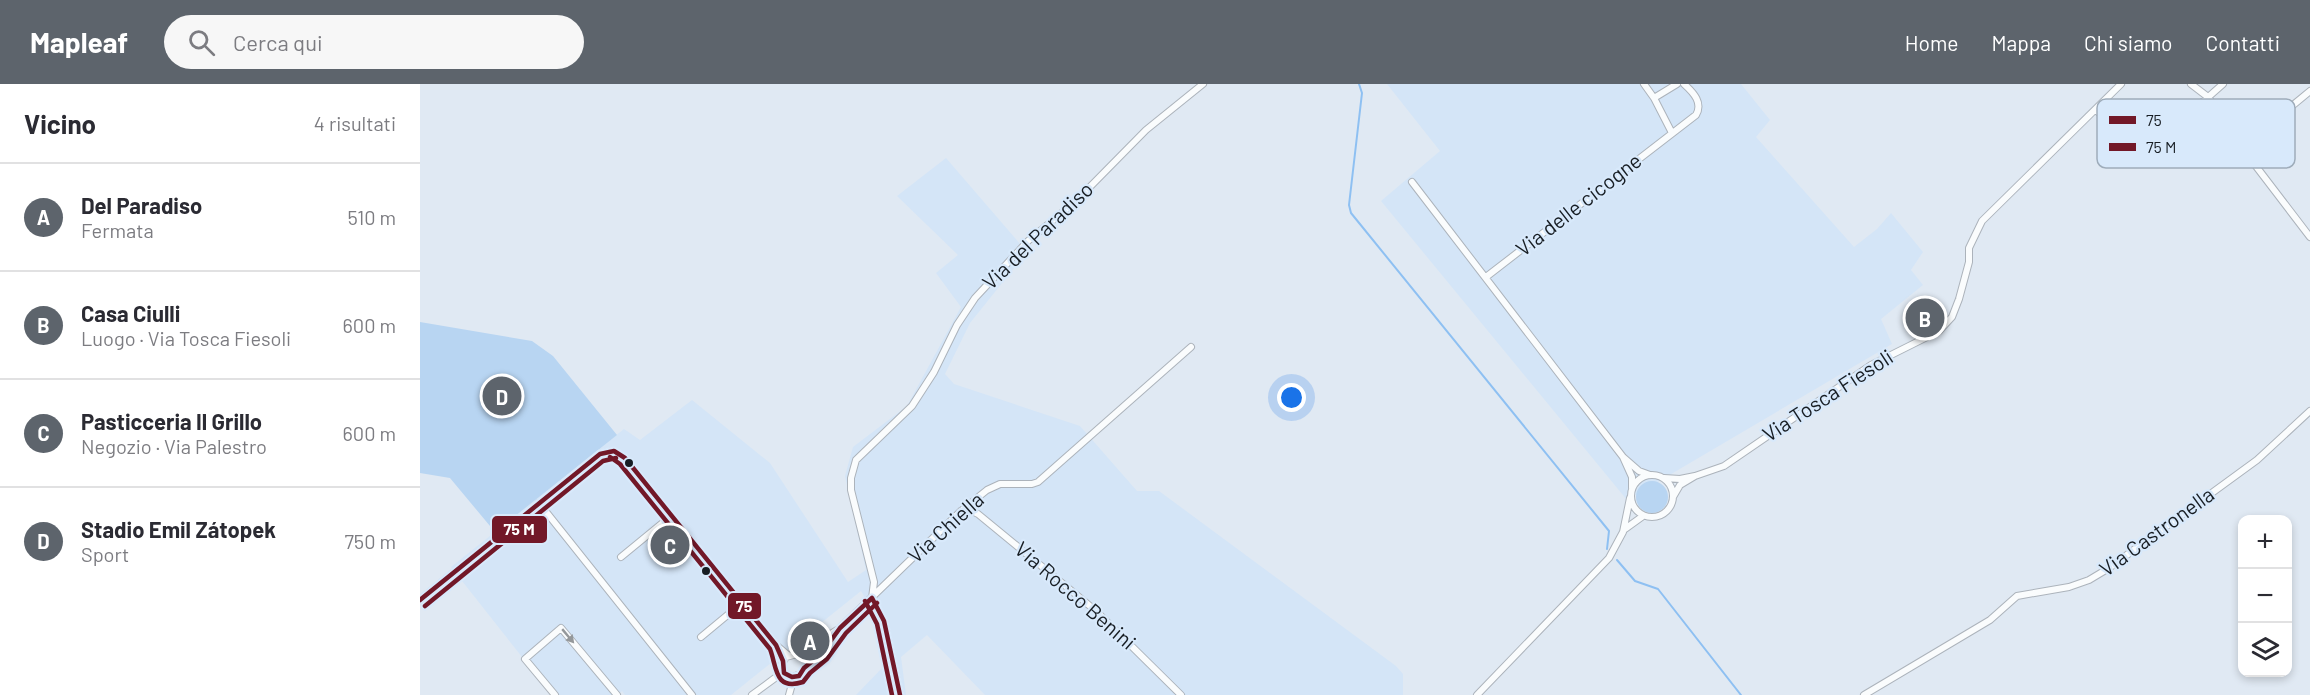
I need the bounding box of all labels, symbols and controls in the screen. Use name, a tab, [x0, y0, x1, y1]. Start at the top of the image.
search box	[164, 15, 584, 69]
text: Mapleaf	[30, 25, 128, 59]
icon: search	[185, 26, 218, 59]
text: Cerca qui	[233, 29, 323, 55]
text: Home	[1905, 30, 1958, 55]
text: Mappa	[1991, 30, 2051, 55]
text: Chi siamo	[2084, 30, 2173, 55]
text: Contatti	[2206, 30, 2280, 55]
legend	[2097, 99, 2295, 168]
text: Vicino	[24, 108, 96, 139]
text: 75	[2146, 110, 2162, 129]
text: 4 risultati	[314, 111, 396, 135]
text: 75 M	[2146, 137, 2176, 156]
street label: Via delle cicogne	[1510, 147, 1646, 261]
street label: Via del Paradiso	[976, 176, 1097, 294]
text: Del Paradiso	[81, 192, 202, 218]
text: A	[37, 205, 50, 229]
text: 510 m	[347, 205, 396, 229]
text: Fermata	[81, 218, 154, 242]
pin: B	[1906, 296, 1944, 340]
text: Casa Ciulli	[81, 300, 180, 326]
text: B	[37, 313, 50, 337]
text: 600 m	[343, 313, 396, 337]
text: Luogo · Via Tosca Fiesoli	[81, 326, 291, 350]
street label: Via Tosca Fiesoli	[1757, 343, 1897, 446]
pin: D	[482, 374, 521, 418]
your location	[1277, 383, 1306, 412]
text: Pasticceria Il Grillo	[81, 408, 262, 434]
text: C	[37, 421, 50, 445]
text: 600 m	[343, 421, 396, 445]
text: Negozio · Via Palestro	[81, 434, 267, 458]
unlabelled marker	[623, 457, 635, 469]
street label: Via Castronella	[2094, 481, 2218, 581]
street label: Via Chiella	[902, 486, 988, 568]
line badge: 75 M	[491, 515, 548, 544]
map controls	[2238, 515, 2292, 677]
button: +	[2238, 515, 2292, 569]
text: Stadio Emil Zátopek	[81, 516, 276, 542]
text: 75 M	[503, 519, 535, 538]
pin: C	[650, 522, 690, 568]
text: D	[37, 529, 50, 553]
text: 750 m	[344, 529, 396, 553]
street label: Via Rocco Benini	[1010, 536, 1142, 654]
text: Sport	[81, 542, 129, 566]
unlabelled marker	[700, 565, 712, 577]
button: −	[2238, 569, 2292, 623]
line badge: 75	[727, 592, 762, 620]
text: 75	[736, 596, 753, 615]
pin: A	[790, 618, 830, 664]
button: layers	[2238, 623, 2292, 677]
one-way arrow	[561, 628, 574, 643]

